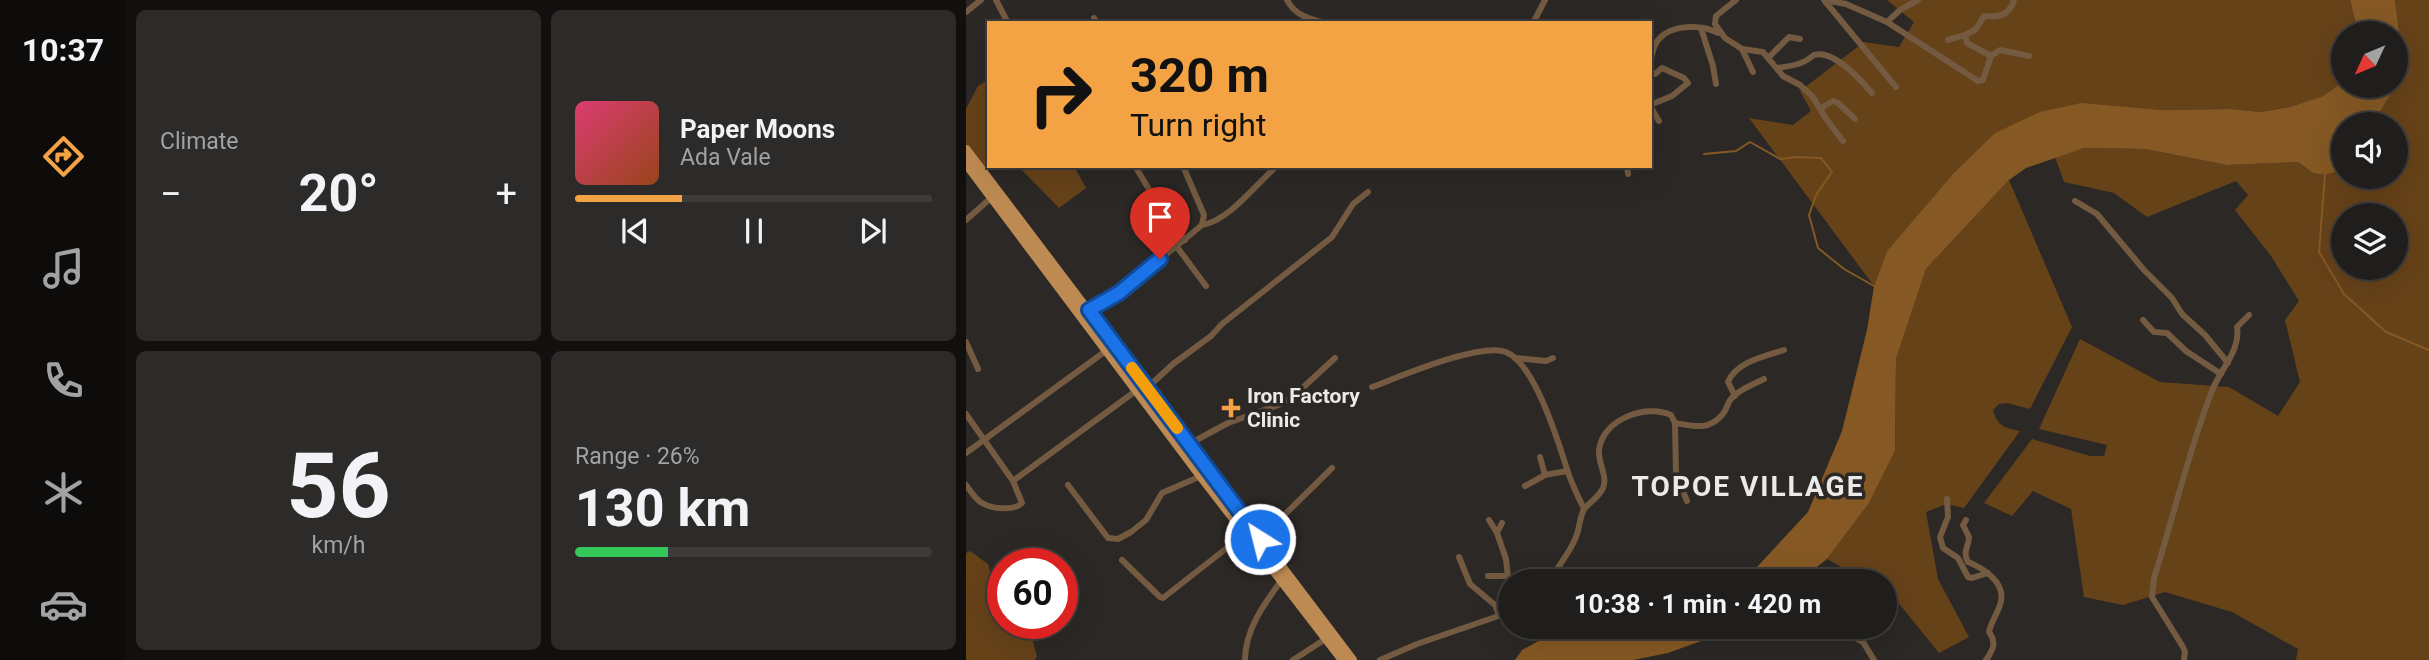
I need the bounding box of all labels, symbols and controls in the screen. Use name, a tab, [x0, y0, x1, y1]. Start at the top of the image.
north arrow	[2331, 21, 2408, 98]
map controls	[2331, 21, 2408, 280]
text: 10:37	[22, 31, 104, 69]
text: 320 m	[1130, 47, 1269, 104]
icon: right	[1015, 49, 1106, 140]
text: Turn right	[1130, 106, 1266, 144]
button: sound	[2331, 112, 2408, 189]
text: Paper Moons	[680, 114, 835, 144]
text: Climate	[160, 128, 239, 155]
icon: directions	[39, 132, 88, 181]
text: Ada Vale	[680, 144, 771, 171]
text: 20°	[299, 163, 379, 224]
text: −	[160, 172, 182, 216]
text: +	[495, 172, 517, 216]
pin	[1130, 187, 1190, 259]
icon: arrive	[1141, 198, 1179, 236]
button: layers	[2331, 203, 2408, 280]
icon: previous	[616, 212, 654, 250]
icon: pause	[735, 212, 773, 250]
icon: next	[854, 212, 892, 250]
icon: music	[39, 244, 88, 293]
icon: phone	[39, 356, 88, 405]
place label: Iron Factory Clinic	[1247, 384, 1360, 432]
marker: Iron Factory Clinic	[1221, 398, 1241, 418]
text: 56	[286, 433, 391, 539]
text: Range · 26%	[575, 443, 700, 470]
icon: climate	[39, 468, 88, 517]
district label: TOPOE VILLAGE	[1632, 470, 1864, 503]
text: 130 km	[575, 478, 750, 539]
position arrow	[1223, 502, 1297, 576]
text: km/h	[312, 532, 366, 559]
speed limit sign: 60	[987, 548, 1078, 639]
icon: car	[39, 580, 88, 629]
text: 10:38 · 1 min · 420 m	[1574, 589, 1821, 619]

